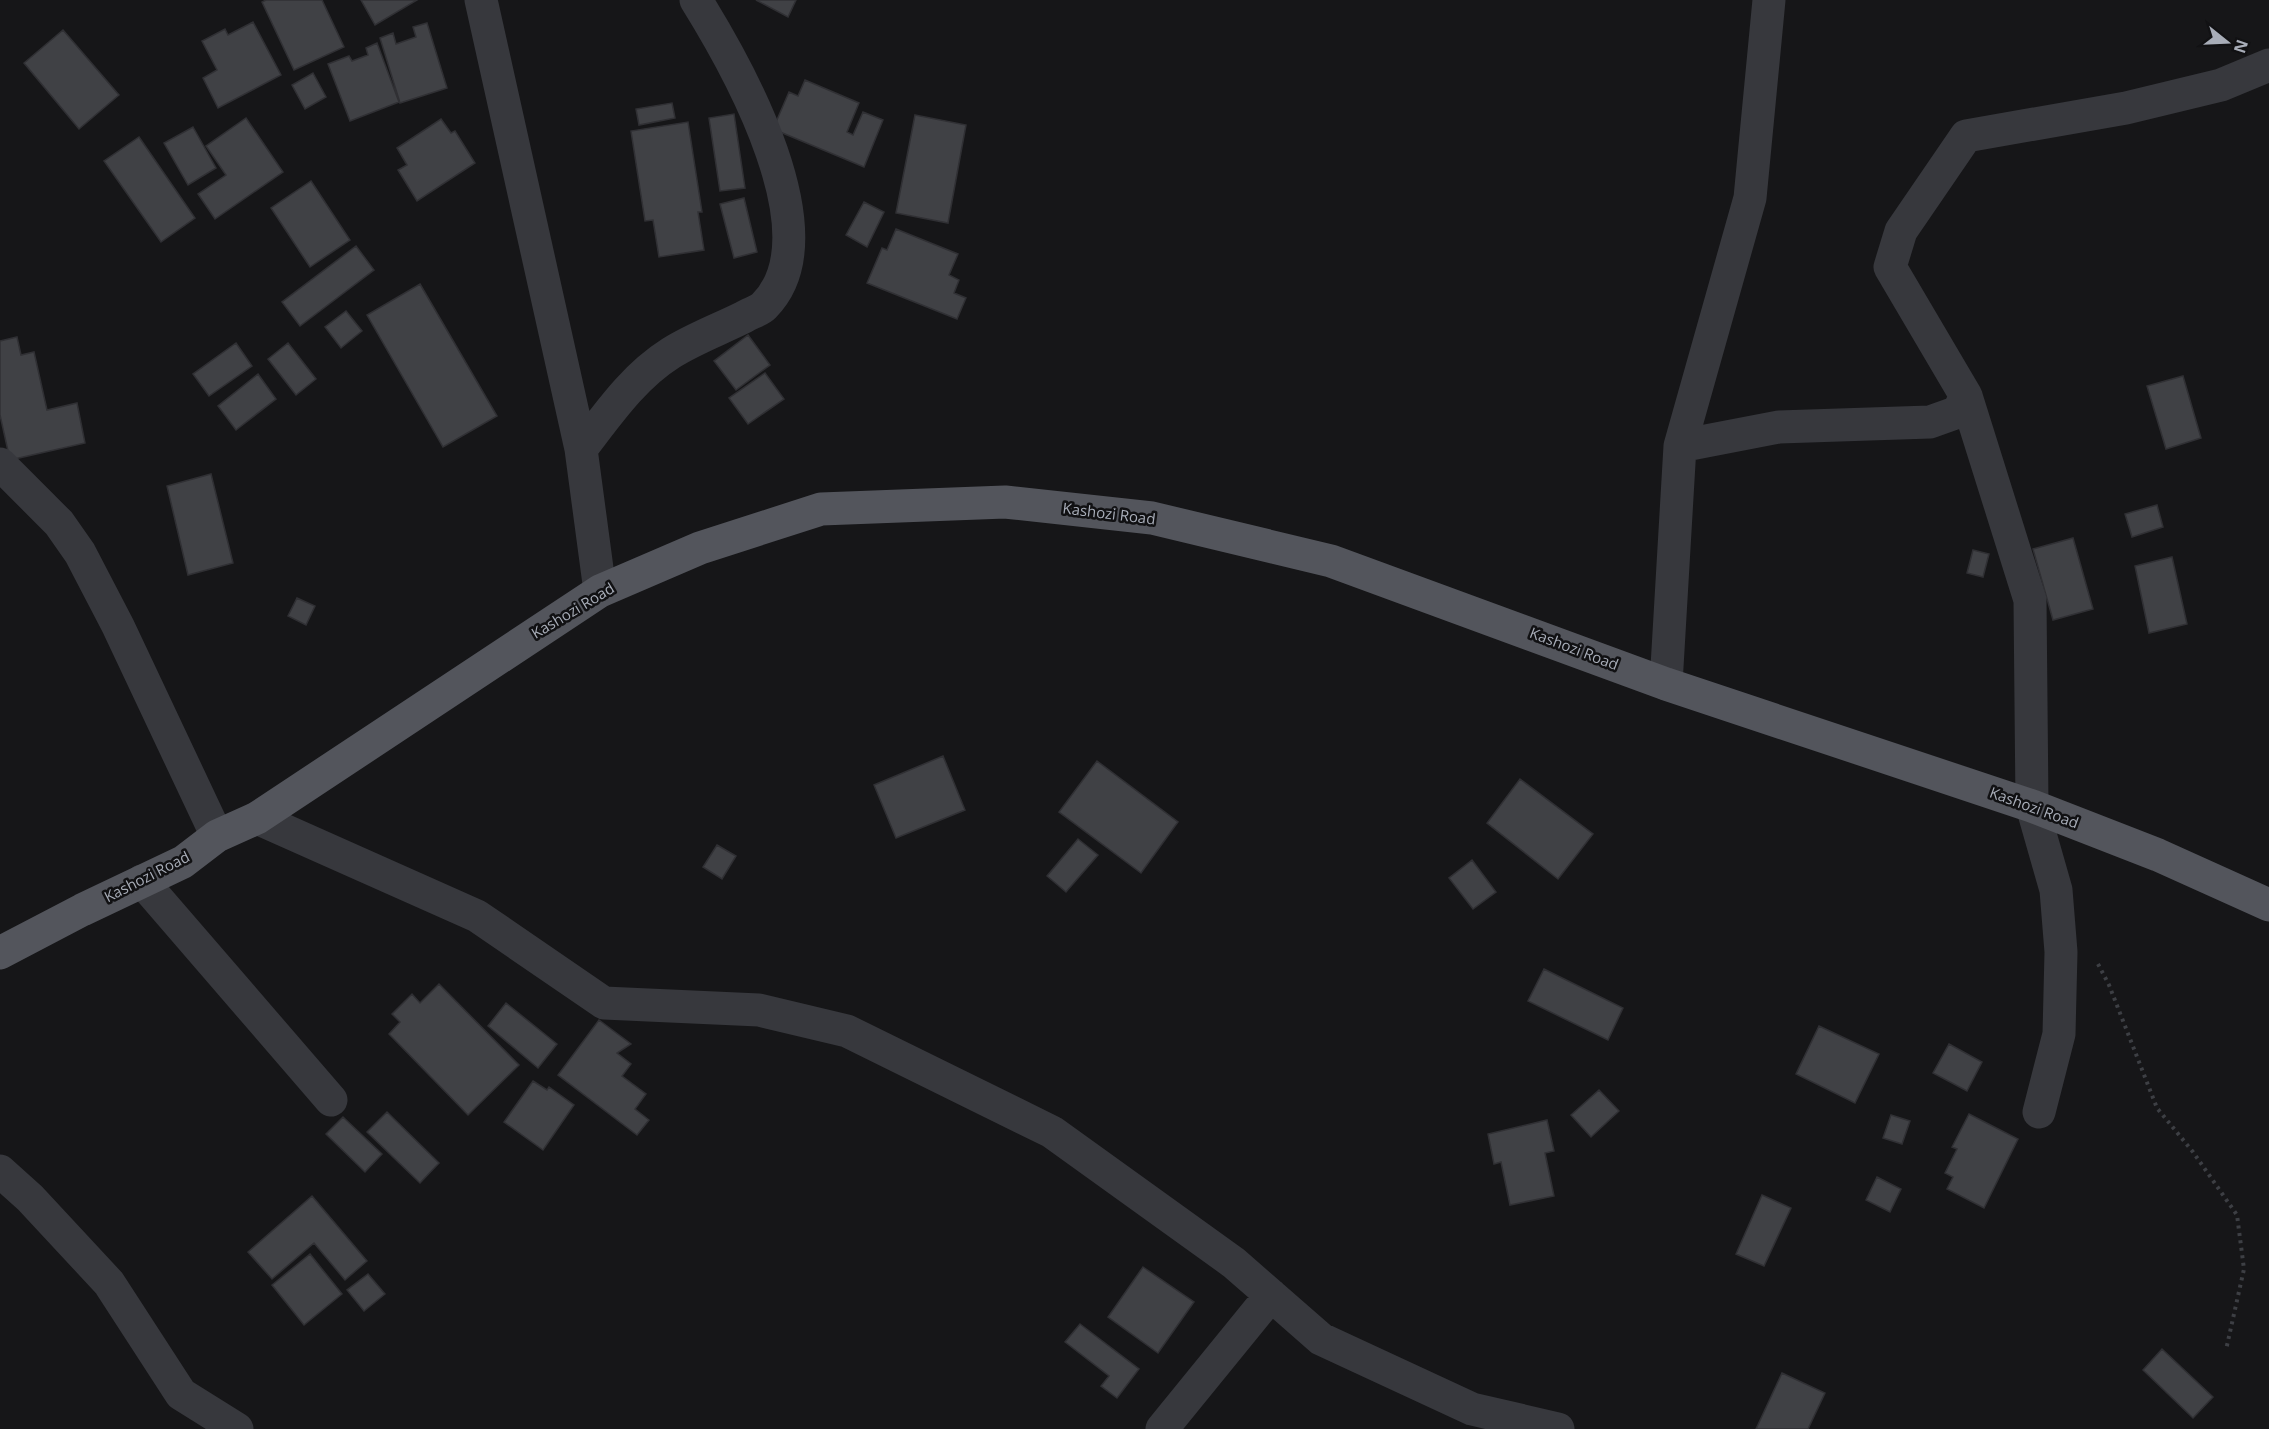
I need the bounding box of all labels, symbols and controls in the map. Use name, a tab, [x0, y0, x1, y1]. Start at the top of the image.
north arrow	[2197, 12, 2257, 72]
text: N	[2229, 37, 2254, 56]
street label: Kashozi Road	[1062, 497, 1157, 529]
street label: Kashozi Road	[527, 578, 618, 643]
street label: Kashozi Road	[1527, 622, 1622, 674]
street label: Kashozi Road	[1987, 782, 2082, 832]
street label: Kashozi Road	[100, 846, 193, 906]

